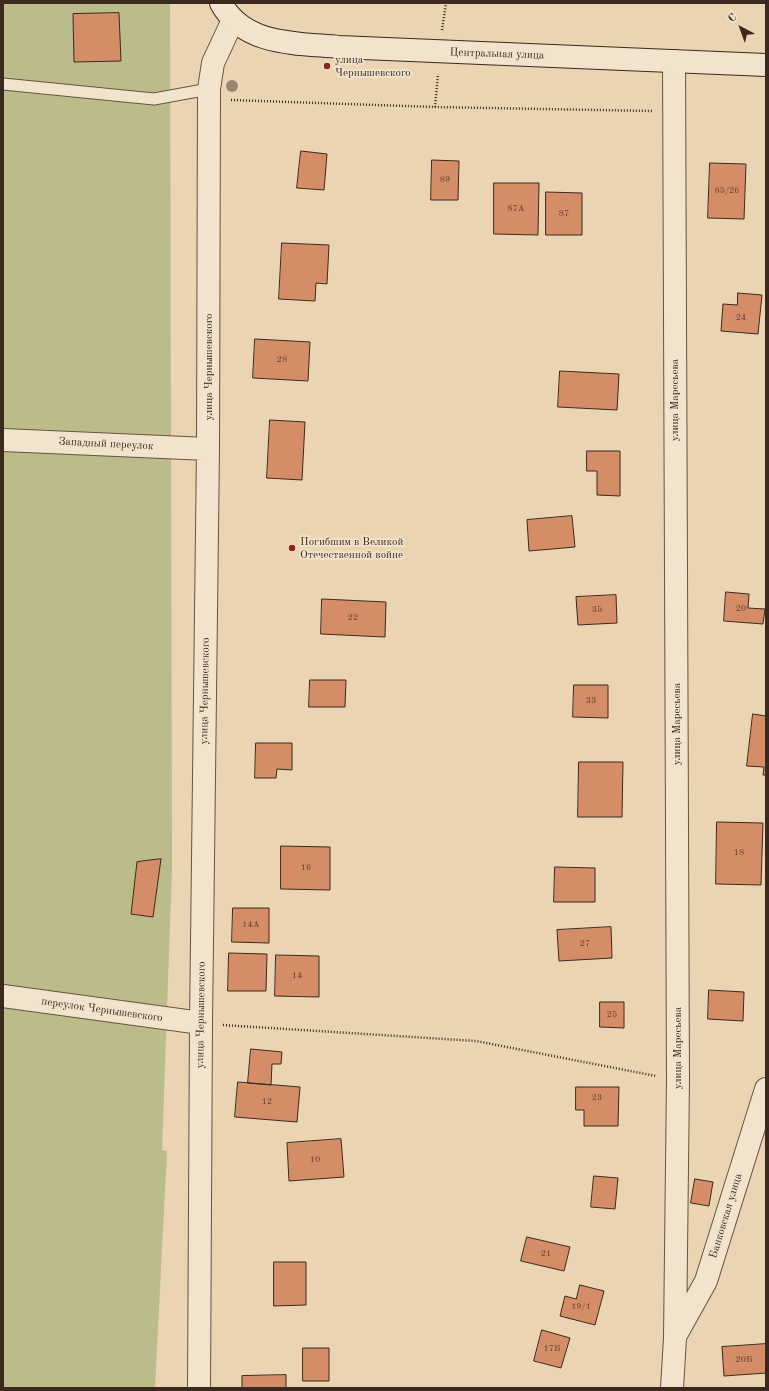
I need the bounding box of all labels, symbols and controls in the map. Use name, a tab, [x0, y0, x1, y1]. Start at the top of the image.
north arrow	[721, 8, 761, 48]
text: С	[726, 12, 739, 25]
street label: Центральная улица	[449, 46, 545, 62]
place label: улица Чернышевского	[335, 53, 411, 79]
marker: улица Чернышевского	[322, 61, 332, 71]
house number: 89	[440, 175, 450, 185]
house number: 85/26	[715, 186, 739, 196]
house number: 87А	[507, 204, 525, 214]
house number: 87	[559, 209, 569, 219]
house number: 24	[736, 313, 746, 323]
street label: улица Чернышевского	[202, 314, 216, 420]
house number: 28	[277, 355, 287, 365]
street label: улица Маресьева	[668, 359, 682, 441]
street label: Западный переулок	[58, 435, 154, 453]
place label: Погибшим в Великой Отечественной войне	[300, 535, 403, 561]
marker: Погибшим в Великой Отечественной войне	[287, 543, 297, 553]
house number: 20	[736, 604, 746, 614]
house number: 35	[592, 605, 602, 615]
house number: 22	[348, 613, 358, 623]
street label: улица Чернышевского	[197, 637, 213, 745]
street label: улица Маресьева	[670, 683, 684, 765]
house number: 33	[586, 696, 596, 706]
house number: 18	[734, 848, 744, 858]
house number: 16	[301, 863, 311, 873]
house number: 14А	[242, 920, 260, 930]
house number: 27	[580, 939, 590, 949]
street label: улица Чернышевского	[193, 961, 209, 1069]
house number: 14	[292, 971, 302, 981]
street label: переулок Чернышевского	[40, 995, 164, 1025]
street label: улица Маресьева	[671, 1007, 685, 1089]
house number: 25	[607, 1010, 617, 1020]
house number: 23	[592, 1093, 602, 1103]
house number: 12	[262, 1097, 272, 1107]
house number: 10	[310, 1155, 320, 1165]
street label: Банковская улица	[707, 1172, 745, 1260]
house number: 21	[541, 1249, 551, 1259]
house number: 19/1	[571, 1302, 591, 1312]
house number: 17Б	[544, 1344, 560, 1354]
house number: 20Б	[736, 1355, 752, 1365]

